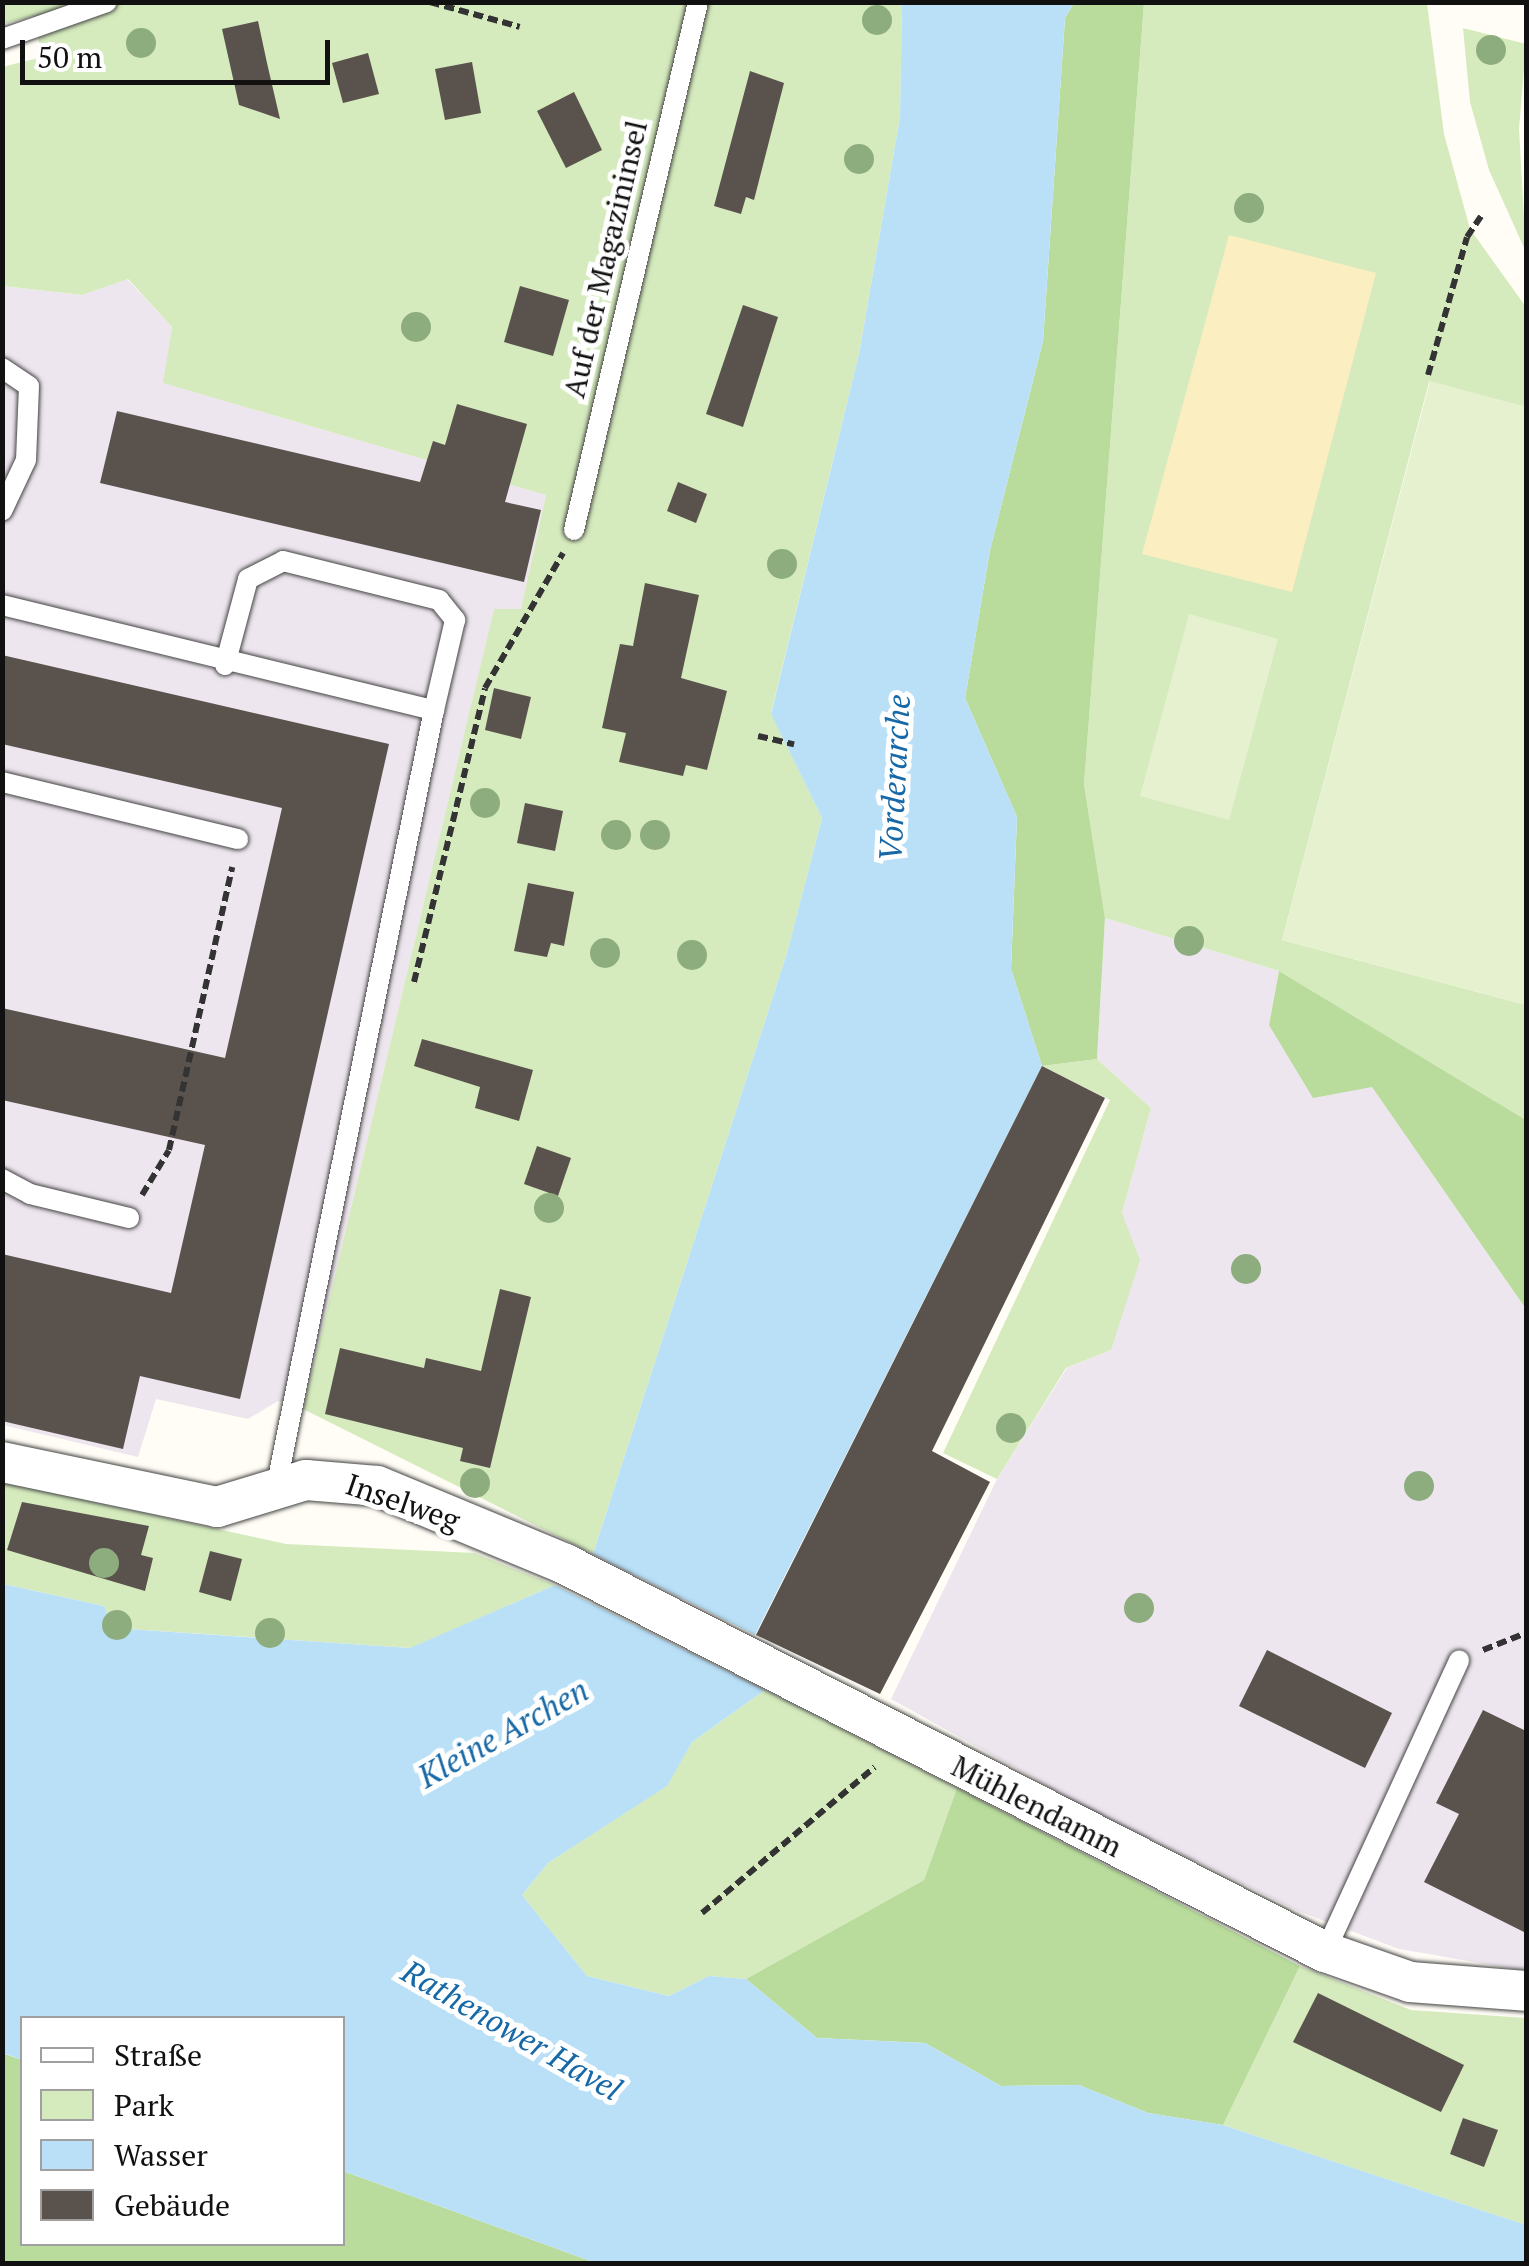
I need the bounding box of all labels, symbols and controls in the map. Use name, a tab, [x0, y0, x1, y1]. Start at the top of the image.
scale bar	[25, 20, 335, 82]
text: 50 m	[37, 37, 102, 77]
street label: Auf der Magazininsel	[556, 117, 654, 401]
water label: Vorderarche	[870, 693, 918, 863]
street label: Inselweg	[341, 1466, 465, 1538]
water label: Kleine Archen	[411, 1670, 595, 1796]
street label: Mühlendamm	[946, 1748, 1128, 1864]
water label: Rathenower Havel	[395, 1952, 629, 2108]
legend	[20, 2016, 345, 2246]
text: Straße	[114, 2035, 202, 2075]
text: Park	[114, 2085, 174, 2125]
text: Wasser	[114, 2135, 208, 2175]
text: Gebäude	[114, 2185, 230, 2225]

